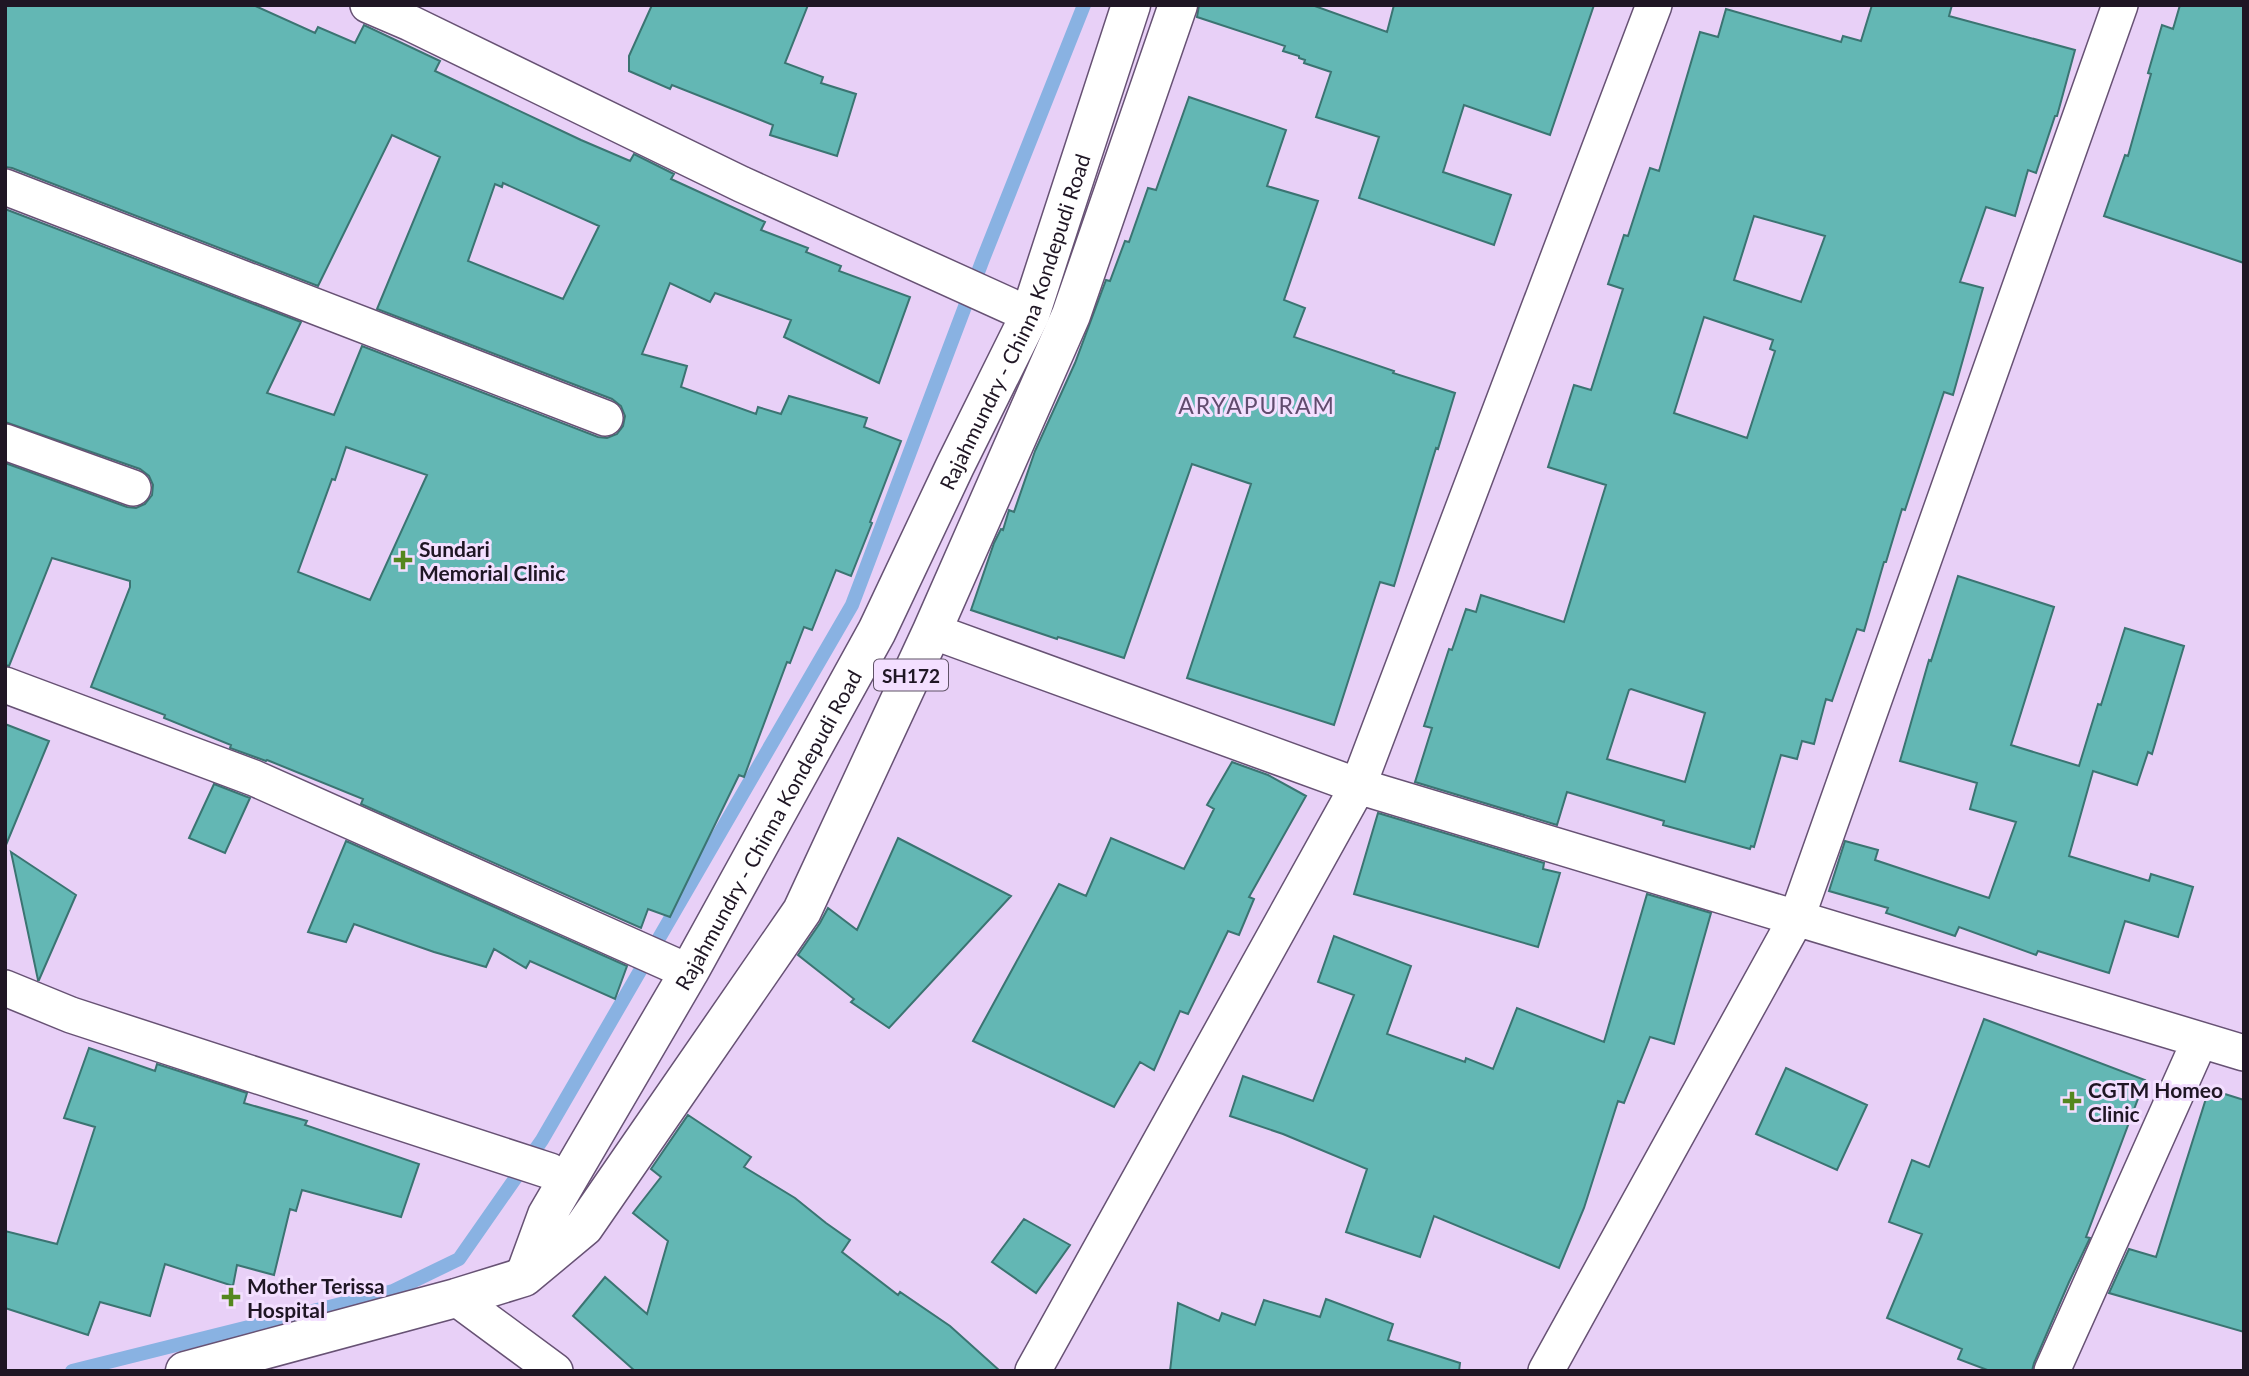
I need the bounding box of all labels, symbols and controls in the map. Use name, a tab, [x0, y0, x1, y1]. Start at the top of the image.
street label: Rajahmundry - Chinna Kondepudi Road	[933, 150, 1094, 493]
district label: ARYAPURAM	[1178, 391, 1336, 419]
place label: Sundari Memorial Clinic	[419, 536, 565, 585]
marker: Sundari Memorial Clinic	[393, 550, 413, 570]
road number: SH172	[874, 660, 948, 690]
street label: Rajahmundry - Chinna Kondepudi Road	[669, 665, 866, 994]
place label: CGTM Homeo Clinic	[2088, 1077, 2223, 1126]
marker: CGTM Homeo Clinic	[2062, 1091, 2082, 1111]
place label: Mother Terissa Hospital	[247, 1273, 385, 1322]
marker: Mother Terissa Hospital	[221, 1287, 241, 1307]

